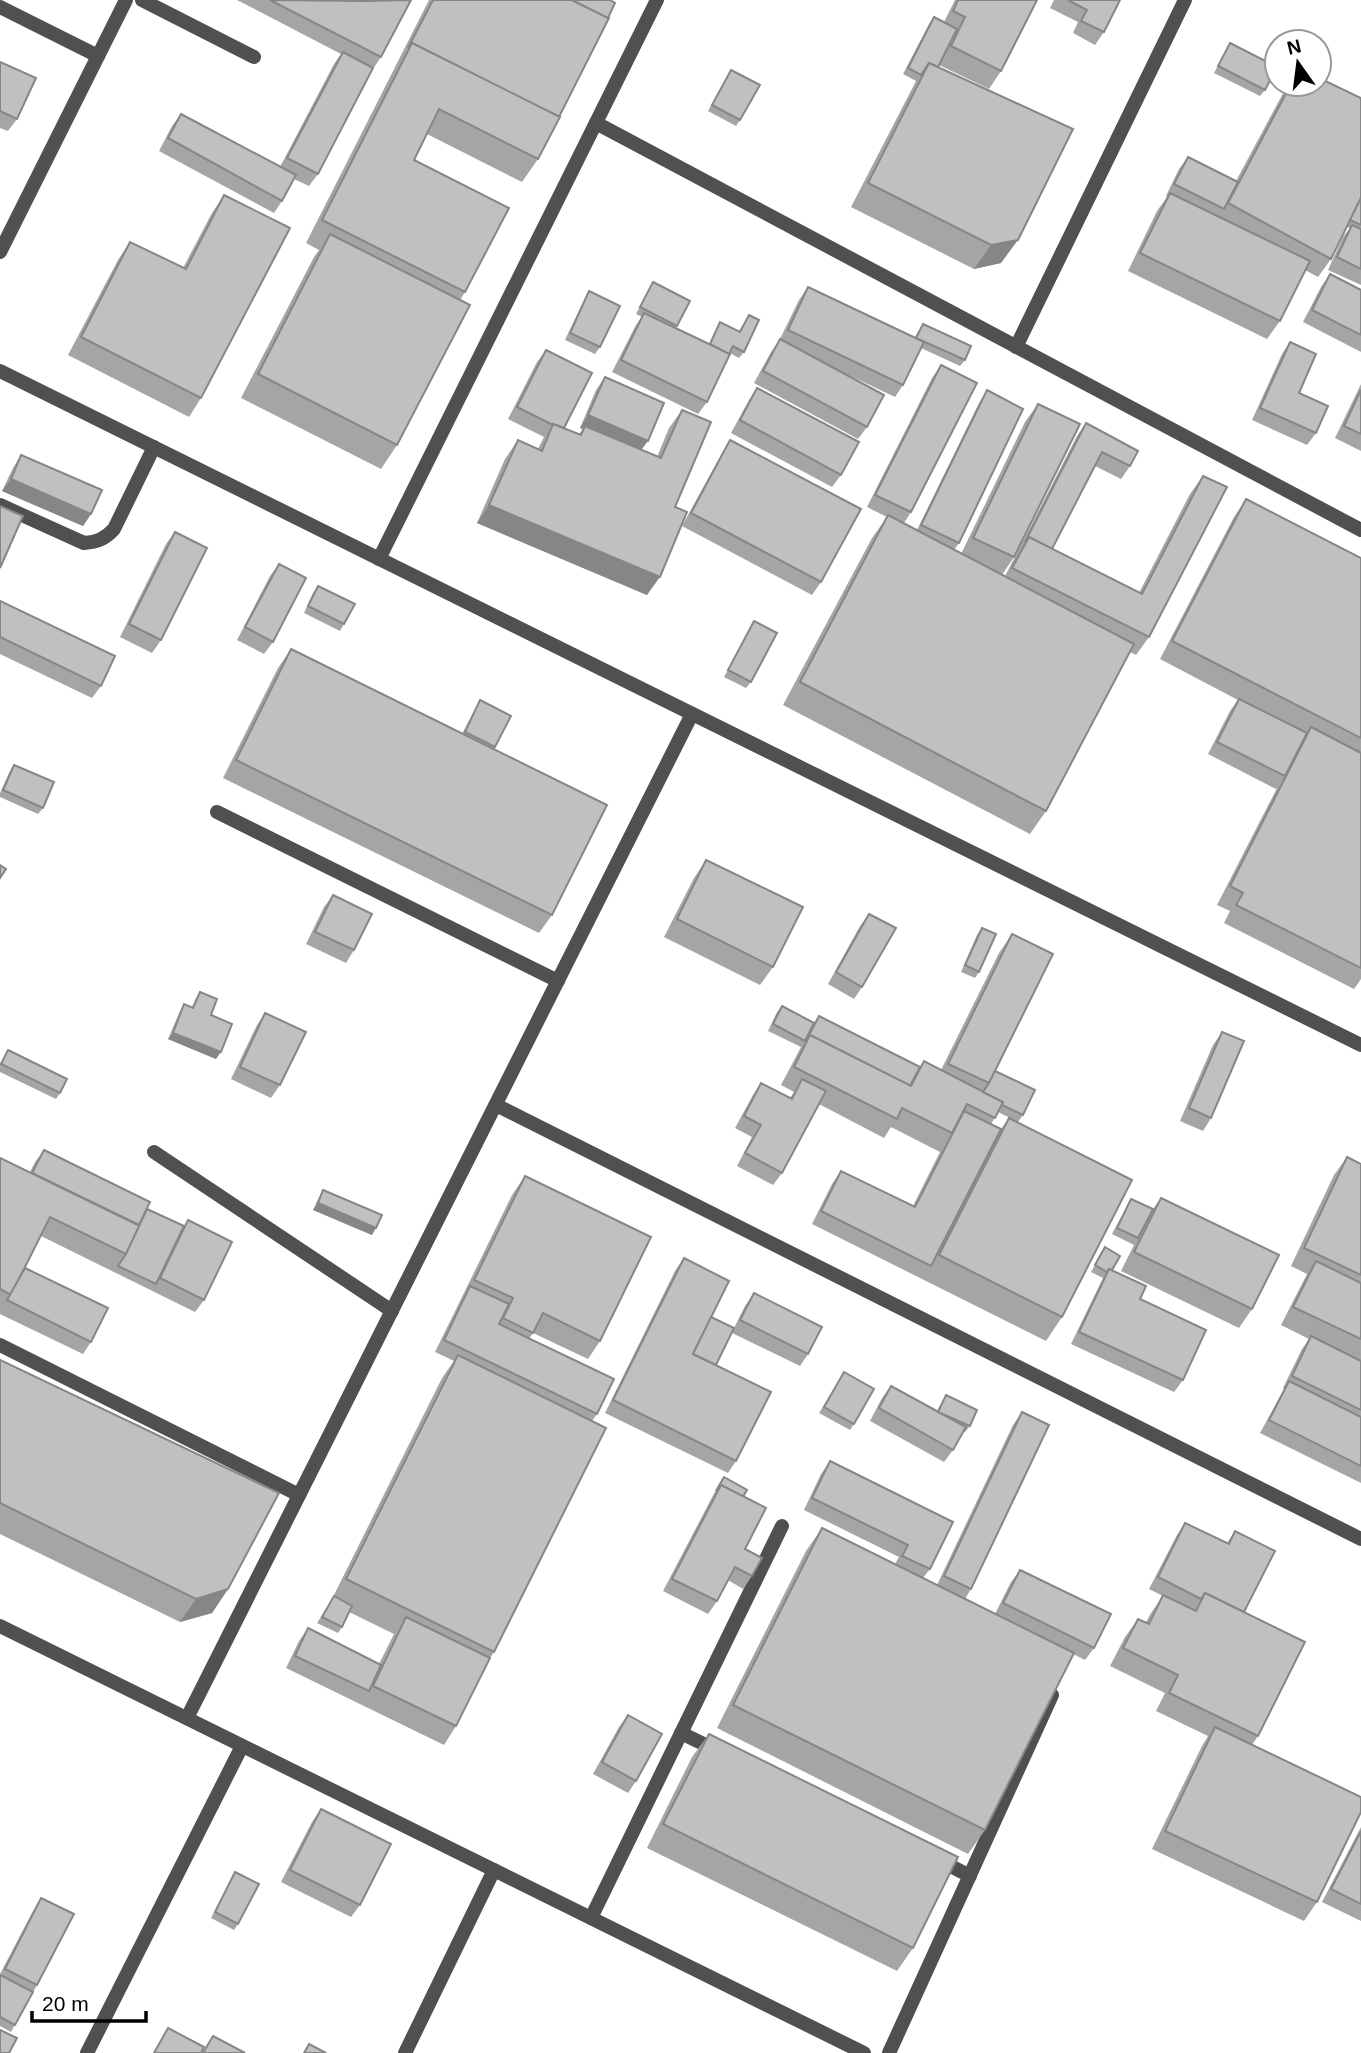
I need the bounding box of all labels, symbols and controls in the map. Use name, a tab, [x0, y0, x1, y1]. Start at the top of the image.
north arrow	[1263, 28, 1333, 98]
text: N	[1285, 35, 1303, 59]
scale bar	[32, 1980, 145, 2024]
text: 20 m	[42, 1992, 89, 2015]

